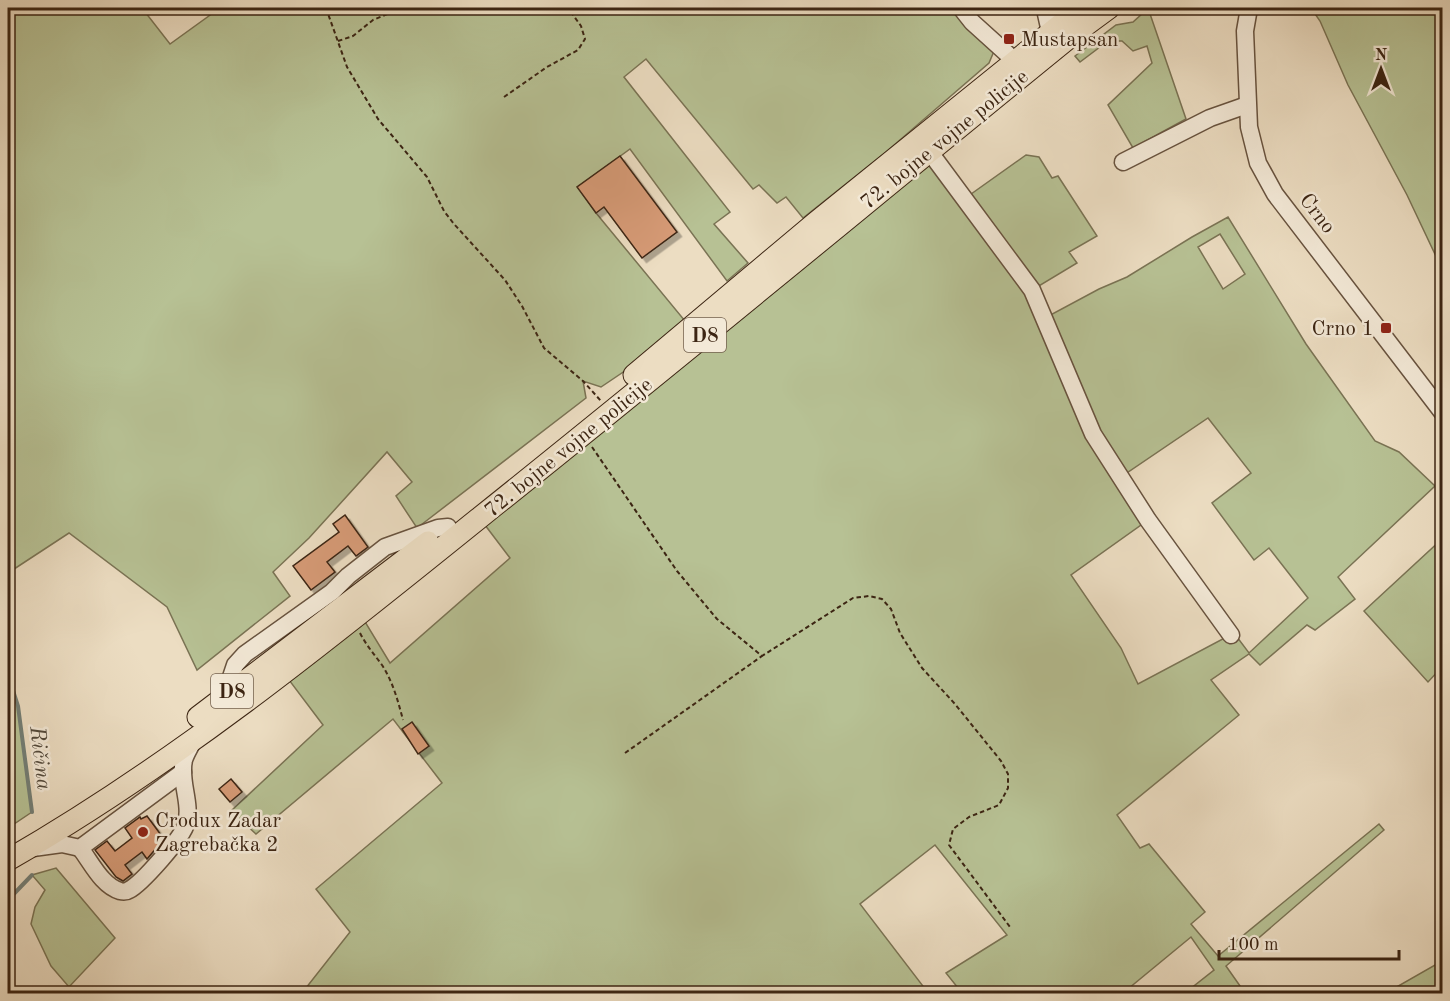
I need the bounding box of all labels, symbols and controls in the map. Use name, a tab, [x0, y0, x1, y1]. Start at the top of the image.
place label: Mustapsan	[1021, 30, 1118, 51]
marker: Mustapsan	[1002, 32, 1016, 46]
north arrow	[1351, 39, 1411, 99]
text: N	[1375, 48, 1388, 64]
street label: 72. bojne vojne policije	[857, 66, 1033, 214]
street label: Crno	[1295, 190, 1339, 238]
road number: D8	[684, 318, 726, 352]
place label: Crno 1	[1312, 319, 1374, 340]
marker: Crno 1	[1379, 321, 1393, 335]
street label: 72. bojne vojne policije	[481, 374, 657, 522]
road number: D8	[211, 674, 253, 708]
water label: Ričina	[25, 724, 55, 792]
place label: Crodux Zadar Zagrebačka 2	[155, 811, 281, 856]
marker: Crodux Zadar Zagrebačka 2	[136, 825, 150, 839]
scale bar	[1219, 923, 1399, 961]
text: 100 m	[1228, 936, 1279, 954]

